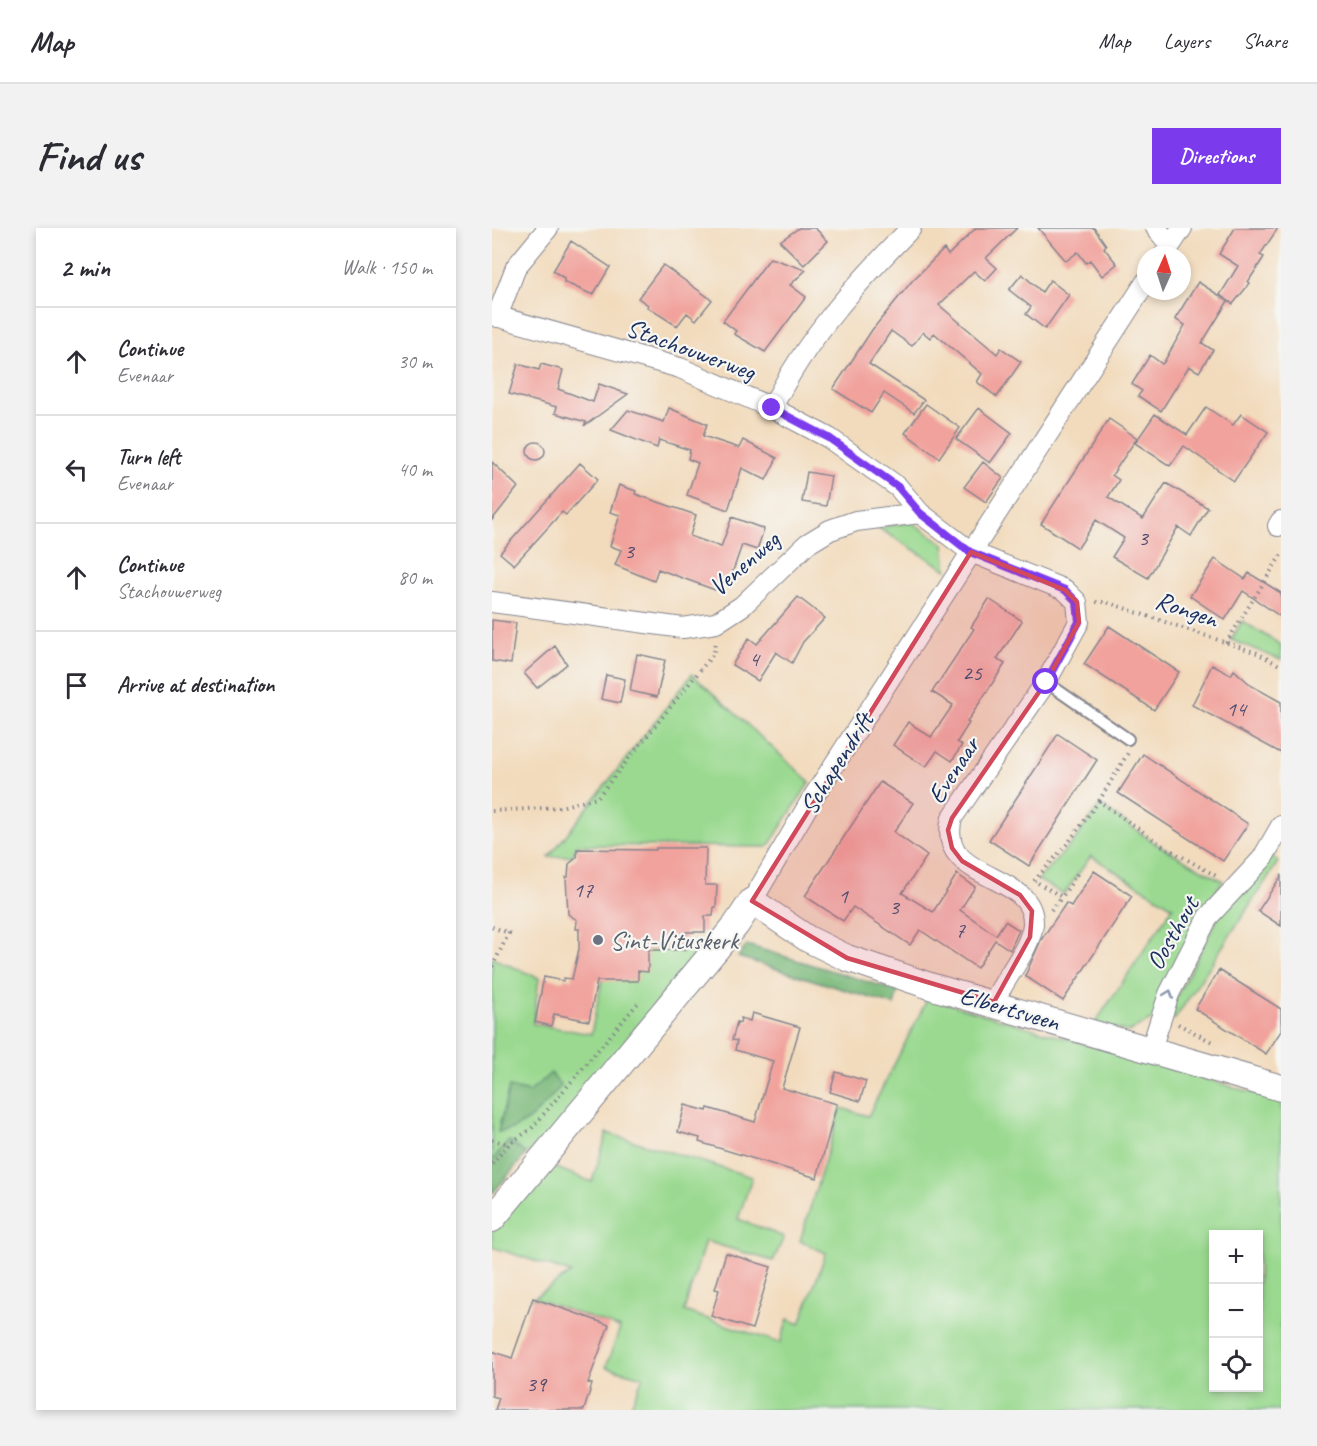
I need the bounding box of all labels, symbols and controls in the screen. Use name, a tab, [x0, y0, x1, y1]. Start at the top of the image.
text: Map	[30, 24, 73, 59]
text: Map	[1098, 28, 1131, 54]
text: Layers	[1164, 28, 1210, 54]
text: Share	[1243, 28, 1287, 54]
button: Directions	[1152, 128, 1281, 184]
text: Find us	[36, 130, 141, 183]
north arrow	[1137, 246, 1191, 300]
text: 2 min	[60, 251, 110, 284]
text: Walk · 150 m	[342, 255, 432, 280]
street label: Stachouwerweg	[622, 311, 762, 389]
text: Continue	[117, 335, 183, 363]
icon: ahead	[60, 345, 93, 378]
text: 30 m	[398, 349, 432, 374]
text: Evenaar	[117, 363, 173, 388]
route end	[758, 394, 784, 420]
text: Turn left	[117, 443, 181, 471]
icon: left	[60, 453, 93, 486]
text: 40 m	[398, 457, 432, 482]
text: Evenaar	[117, 471, 173, 496]
street label: Venenweg	[702, 522, 788, 603]
house number: 3	[1138, 524, 1150, 552]
house number: 3	[624, 537, 636, 565]
text: Continue	[117, 551, 183, 579]
icon: ahead	[60, 561, 93, 594]
text: 80 m	[398, 565, 432, 590]
text: Stachouwerweg	[117, 579, 221, 604]
street label: Rongen	[1151, 583, 1224, 636]
house number: 4	[749, 645, 761, 673]
house number: 25	[962, 659, 983, 687]
route start	[1032, 668, 1058, 694]
icon: arrive	[60, 669, 93, 702]
text: Arrive at destination	[117, 671, 274, 699]
house number: 14	[1226, 695, 1248, 723]
street label: Schapendrift	[792, 704, 882, 820]
street label: Evenaar	[920, 729, 988, 810]
house number: 17	[573, 876, 594, 904]
house number: 1	[838, 882, 849, 910]
street label: Oosthout	[1138, 889, 1208, 976]
house number: 3	[889, 893, 901, 921]
house number: 7	[955, 916, 966, 944]
place label: Sint-Vituskerk	[610, 924, 740, 957]
marker: Sint-Vituskerk	[591, 933, 605, 947]
street label: Elbertsveen	[956, 979, 1065, 1039]
one-way arrow	[1162, 989, 1175, 1000]
map controls	[1209, 1230, 1263, 1392]
button: +	[1209, 1230, 1263, 1284]
button: −	[1209, 1284, 1263, 1338]
button: locate	[1209, 1338, 1263, 1392]
house number: 39	[526, 1370, 548, 1398]

